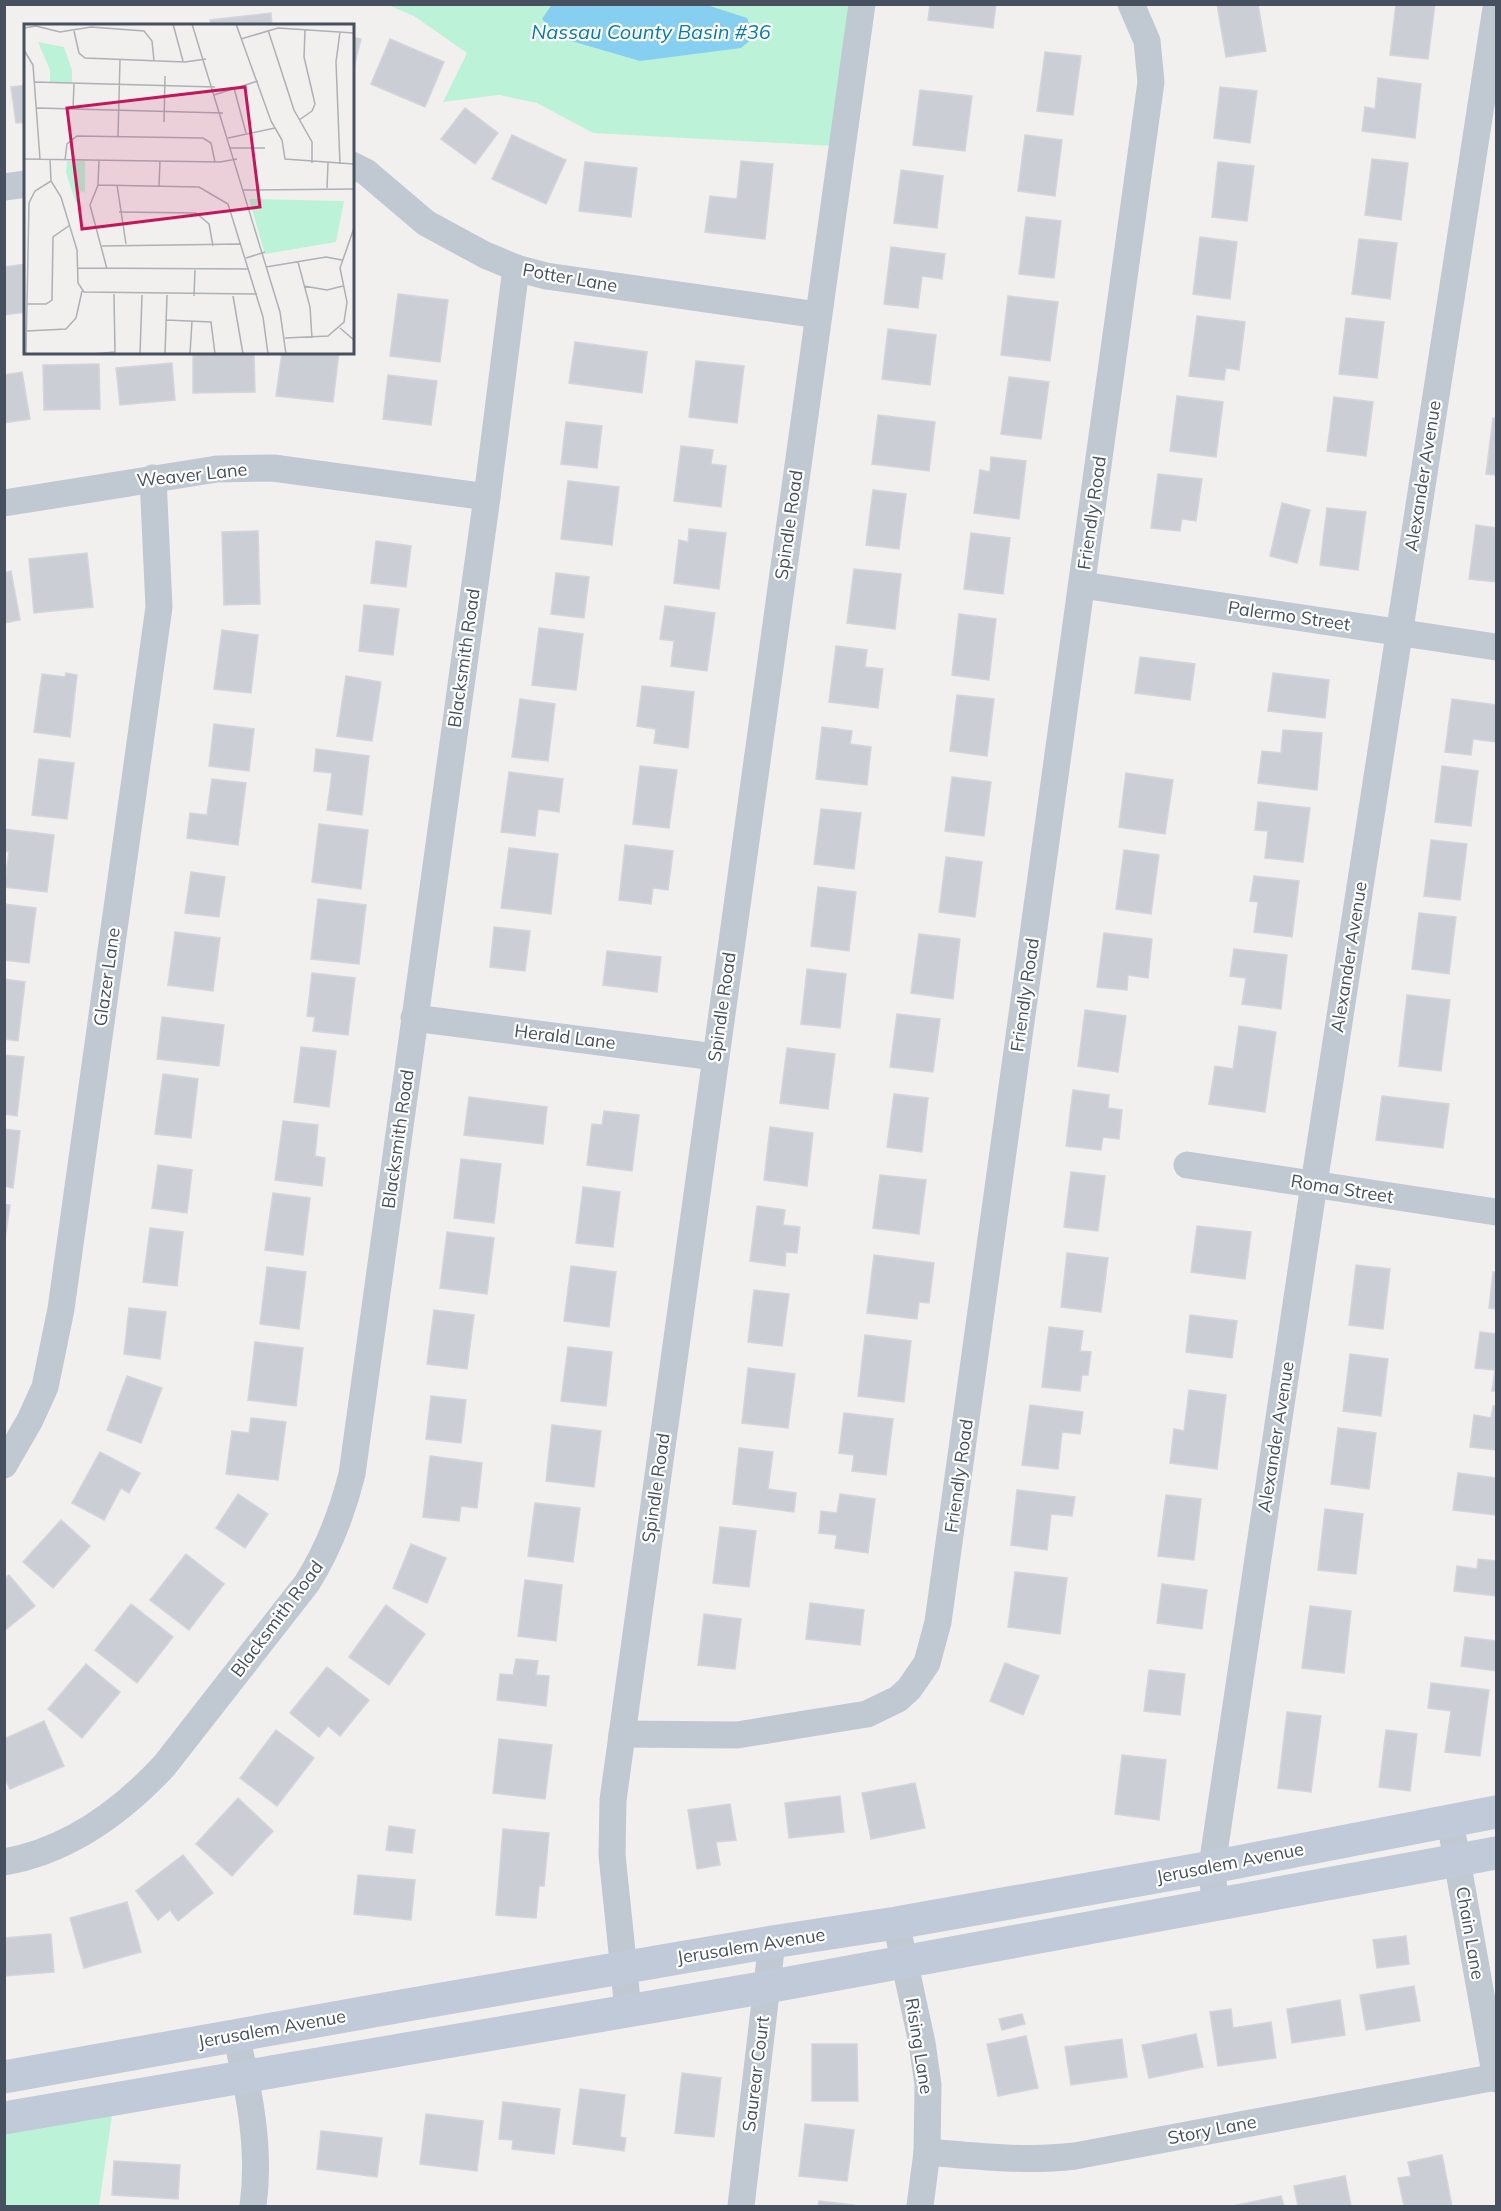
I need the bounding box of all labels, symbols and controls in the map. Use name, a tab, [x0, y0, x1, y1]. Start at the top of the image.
water label: Nassau County Basin #36	[531, 19, 772, 44]
inset map	[24, 24, 354, 354]
street label: Potter Lane	[521, 258, 619, 297]
street label: Alexander Avenue	[1399, 399, 1446, 553]
street label: Friendly Road	[1072, 455, 1111, 571]
street label: Weaver Lane	[136, 457, 248, 492]
street label: Spindle Road	[769, 469, 808, 581]
street label: Blacksmith Road	[442, 587, 485, 729]
street label: Palermo Street	[1226, 596, 1352, 635]
street label: Alexander Avenue	[1325, 880, 1372, 1034]
street label: Glazer Lane	[88, 926, 125, 1028]
street label: Friendly Road	[1005, 937, 1044, 1053]
street label: Spindle Road	[702, 951, 741, 1063]
street label: Herald Lane	[513, 1019, 617, 1054]
street label: Blacksmith Road	[376, 1068, 419, 1210]
street label: Roma Street	[1289, 1169, 1395, 1208]
street label: Alexander Avenue	[1252, 1360, 1299, 1514]
street label: Friendly Road	[939, 1418, 978, 1534]
street label: Spindle Road	[636, 1432, 675, 1544]
street label: Blacksmith Road	[225, 1556, 328, 1682]
street label: Jerusalem Avenue	[1154, 1837, 1306, 1888]
street label: Chain Lane	[1451, 1885, 1490, 1981]
street label: Jerusalem Avenue	[675, 1922, 827, 1969]
street label: Rising Lane	[901, 1996, 938, 2096]
street label: Jerusalem Avenue	[196, 2004, 348, 2053]
street label: Saurear Court	[737, 2015, 774, 2133]
street label: Story Lane	[1166, 2110, 1258, 2149]

